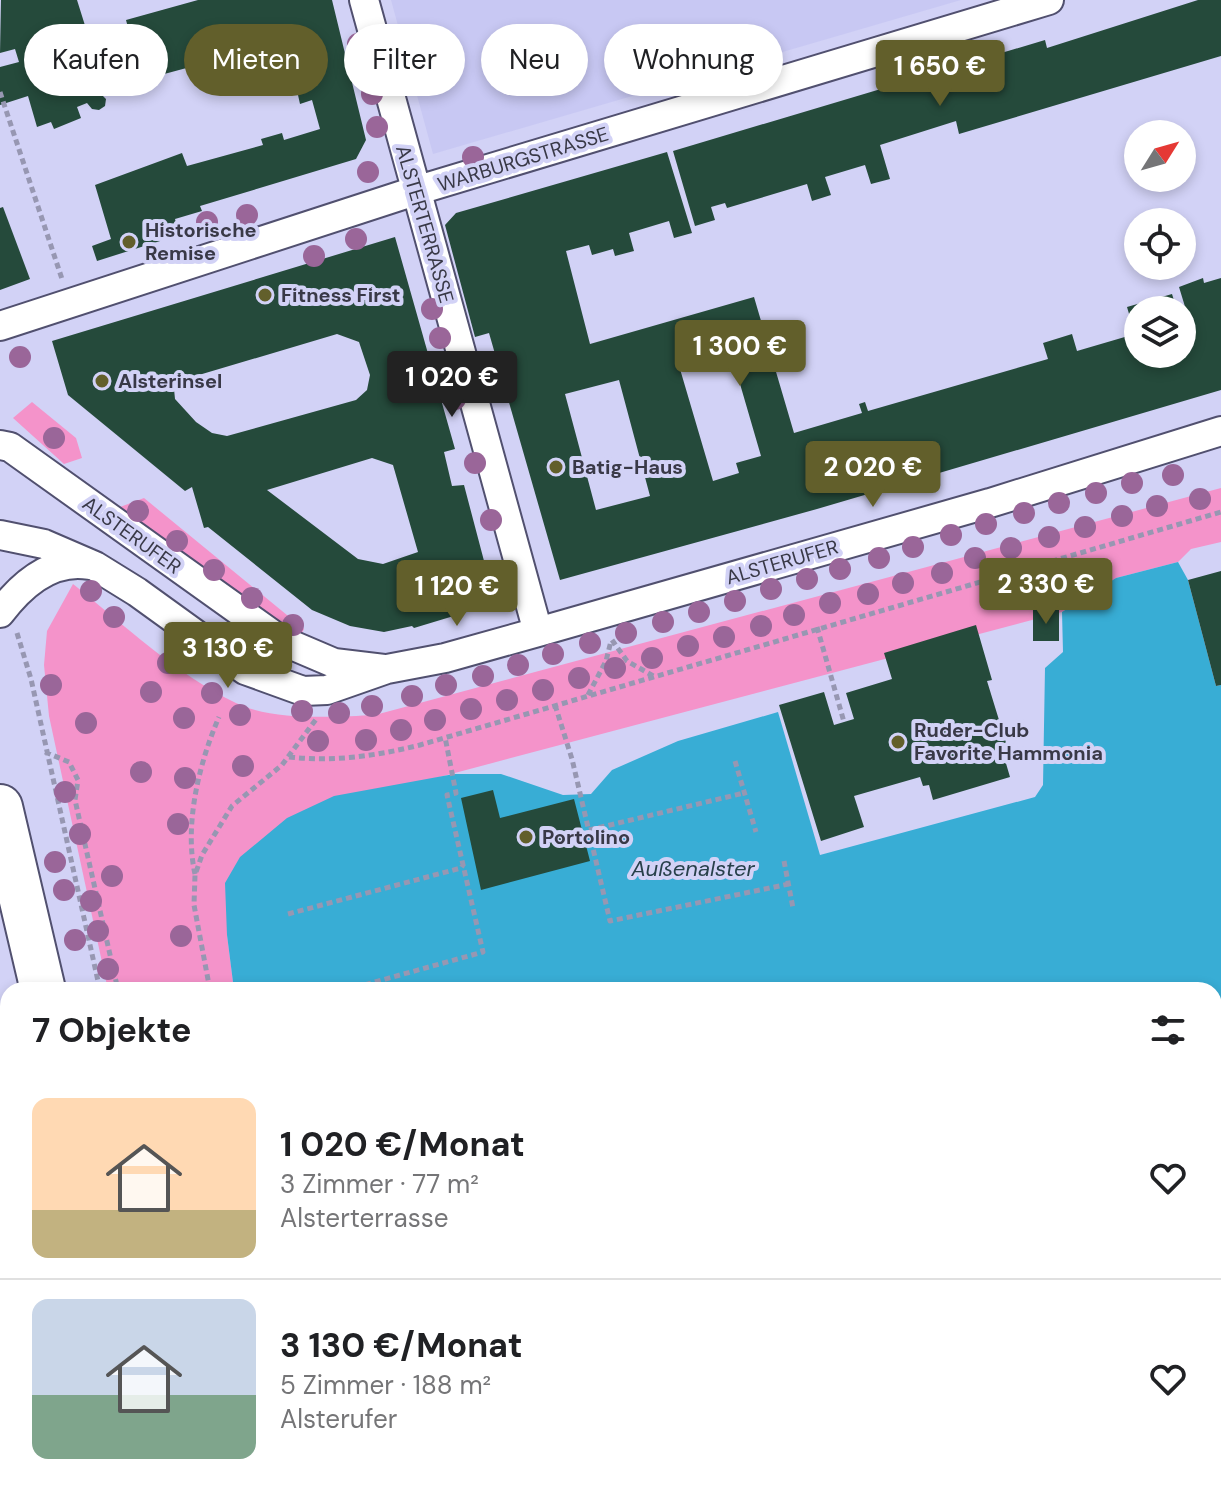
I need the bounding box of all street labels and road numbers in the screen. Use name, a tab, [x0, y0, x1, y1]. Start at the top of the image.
street label: WARBURGSTRASSE	[434, 121, 612, 197]
street label: ALSTERTERRASSE	[390, 142, 460, 306]
street label: ALSTERUFER	[77, 490, 187, 580]
street label: ALSTERUFER	[723, 534, 841, 590]

